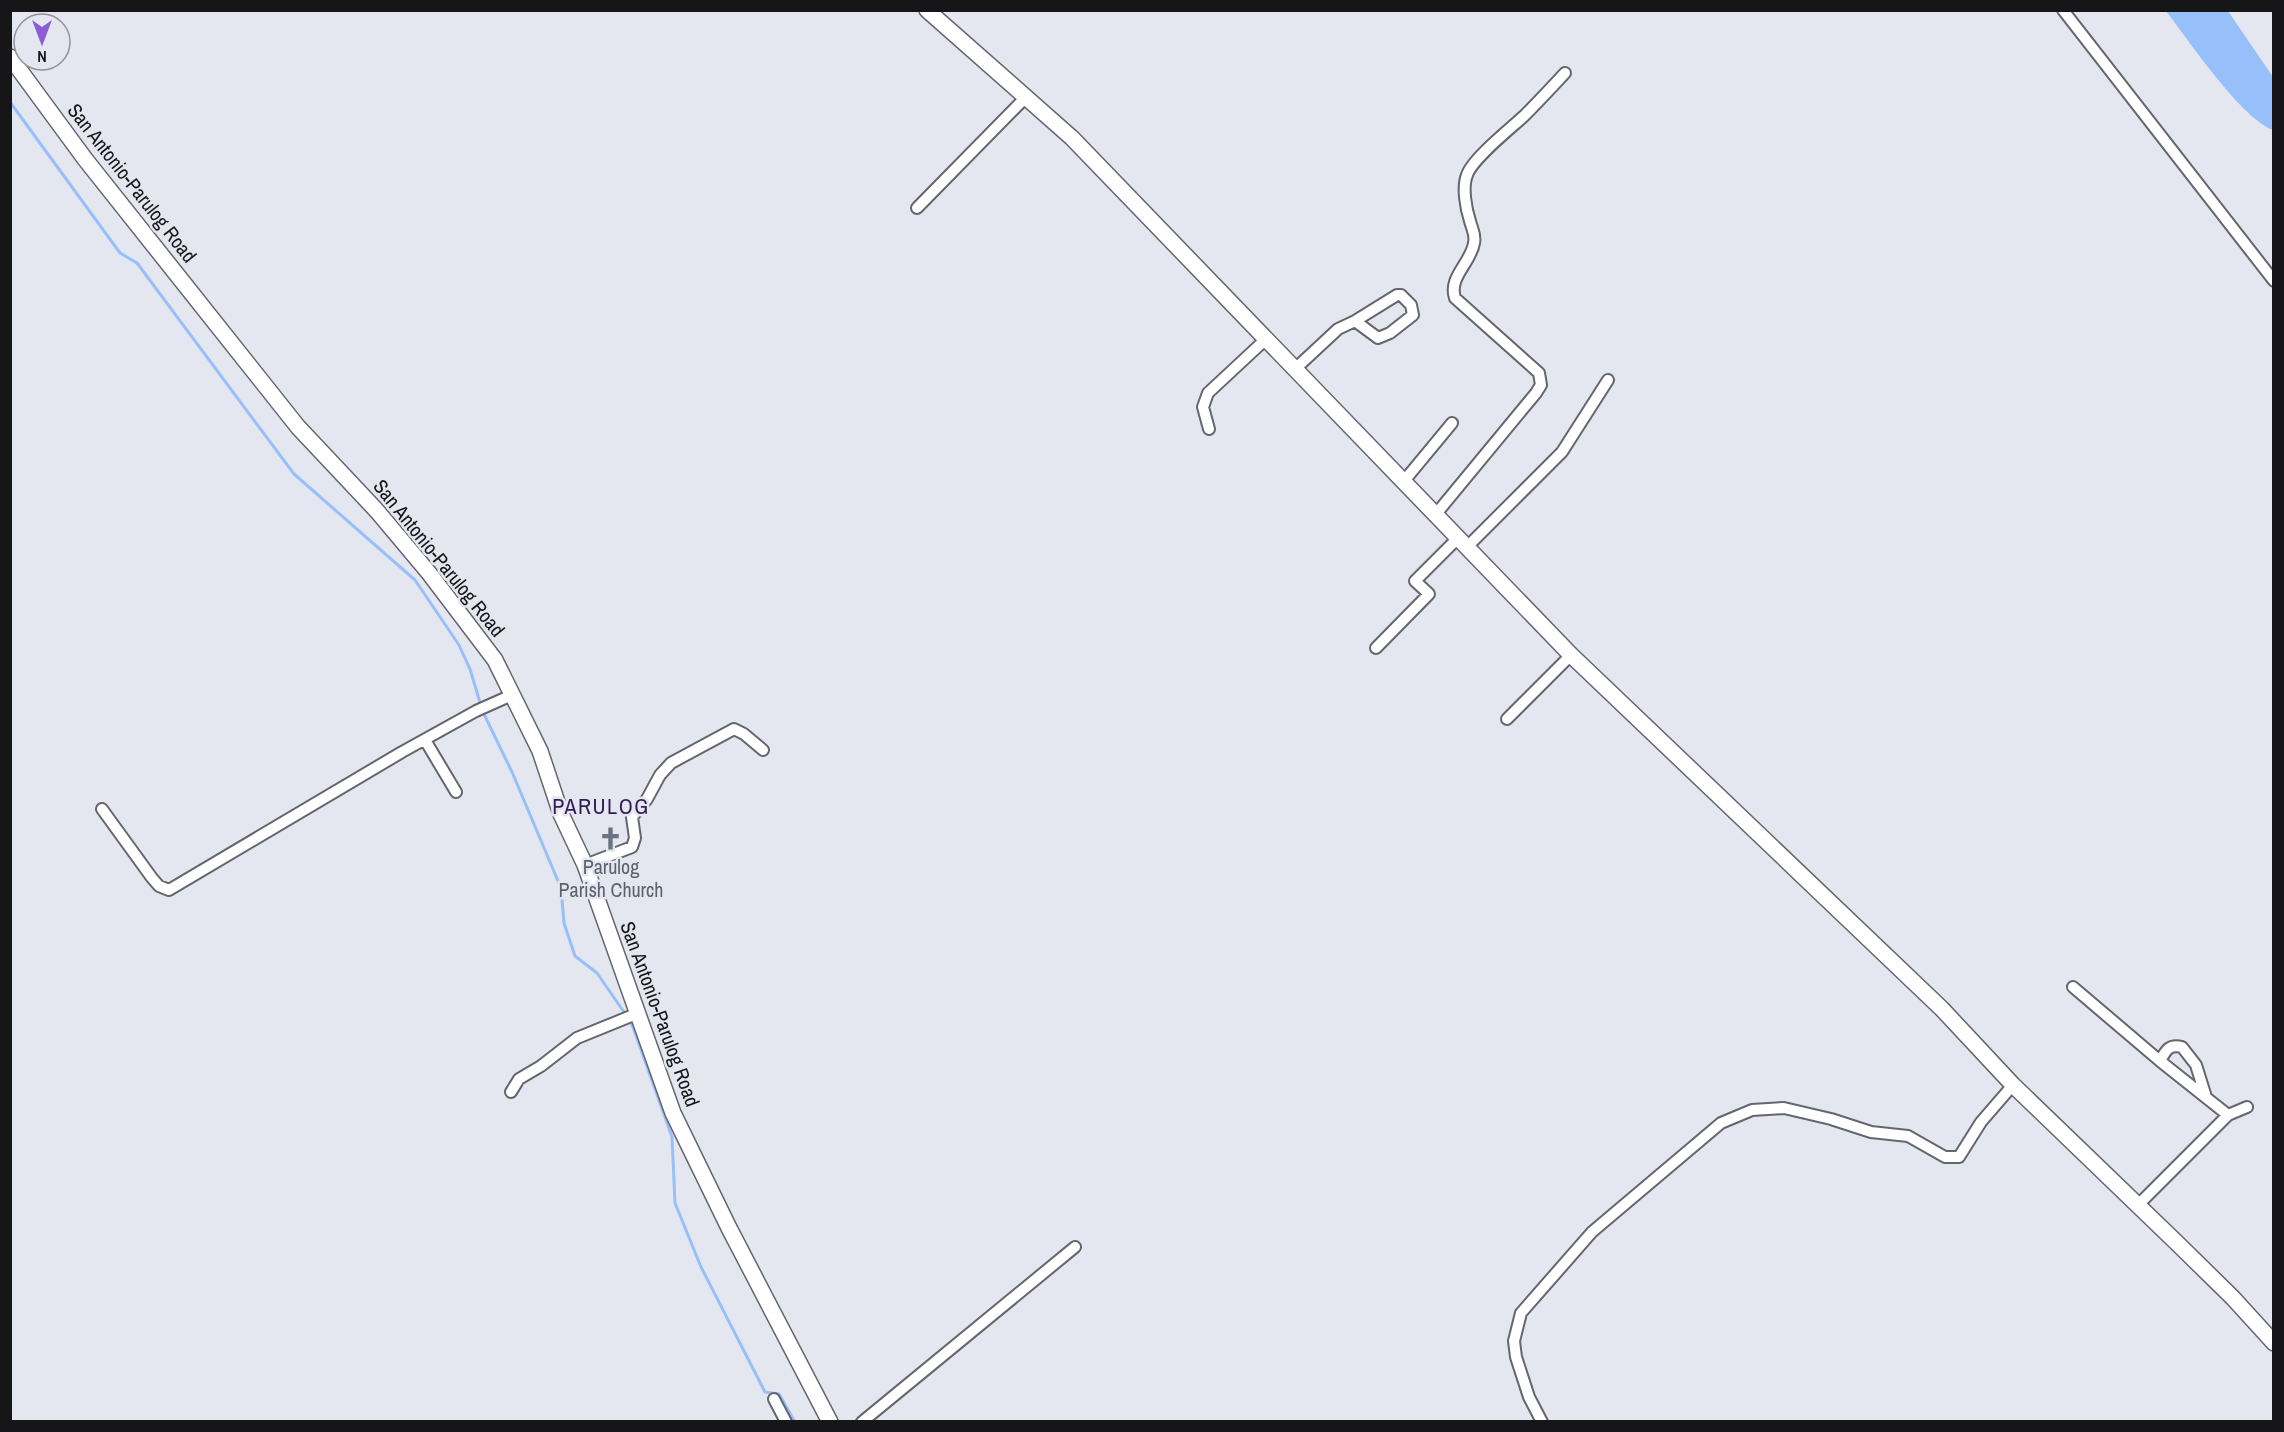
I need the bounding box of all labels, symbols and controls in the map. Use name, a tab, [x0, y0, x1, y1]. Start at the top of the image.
north arrow	[12, 12, 72, 72]
text: N	[37, 46, 47, 68]
street label: San Antonio-Parulog Road	[62, 98, 203, 268]
street label: San Antonio-Parulog Road	[367, 473, 511, 642]
district label: PARULOG	[552, 791, 650, 821]
church icon: Parulog Parish Church	[598, 826, 624, 852]
place label: Parulog Parish Church	[559, 853, 663, 903]
street label: San Antonio-Parulog Road	[614, 918, 707, 1110]

